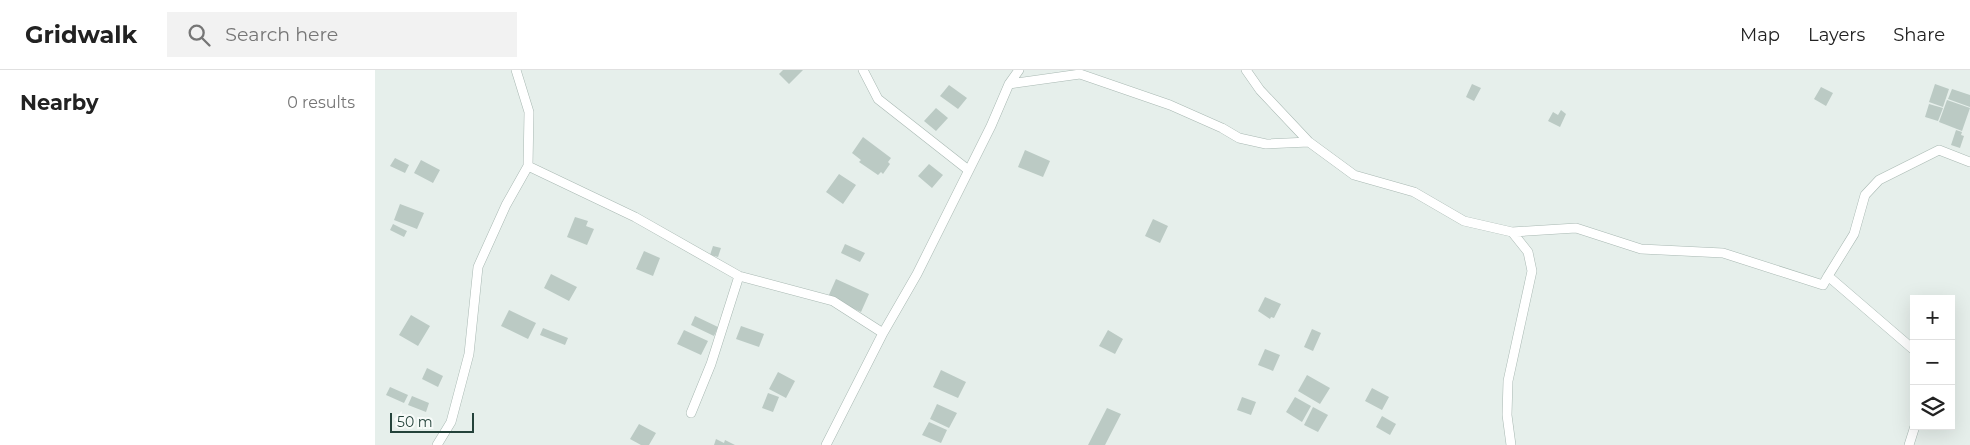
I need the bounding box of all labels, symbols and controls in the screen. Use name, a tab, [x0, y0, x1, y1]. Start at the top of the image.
search box	[167, 12, 517, 57]
text: Gridwalk	[25, 20, 137, 49]
icon: search	[185, 21, 213, 49]
text: Search here	[225, 23, 338, 46]
text: Map	[1740, 24, 1780, 46]
text: Layers	[1808, 24, 1865, 46]
text: Share	[1893, 24, 1945, 46]
text: Nearby	[20, 90, 99, 115]
text: 0 results	[287, 93, 355, 112]
map controls	[1910, 295, 1955, 430]
button: +	[1910, 295, 1955, 340]
button: −	[1910, 340, 1955, 385]
button: layers	[1910, 385, 1955, 430]
scale bar	[390, 410, 474, 433]
text: 50 m	[397, 413, 433, 431]

